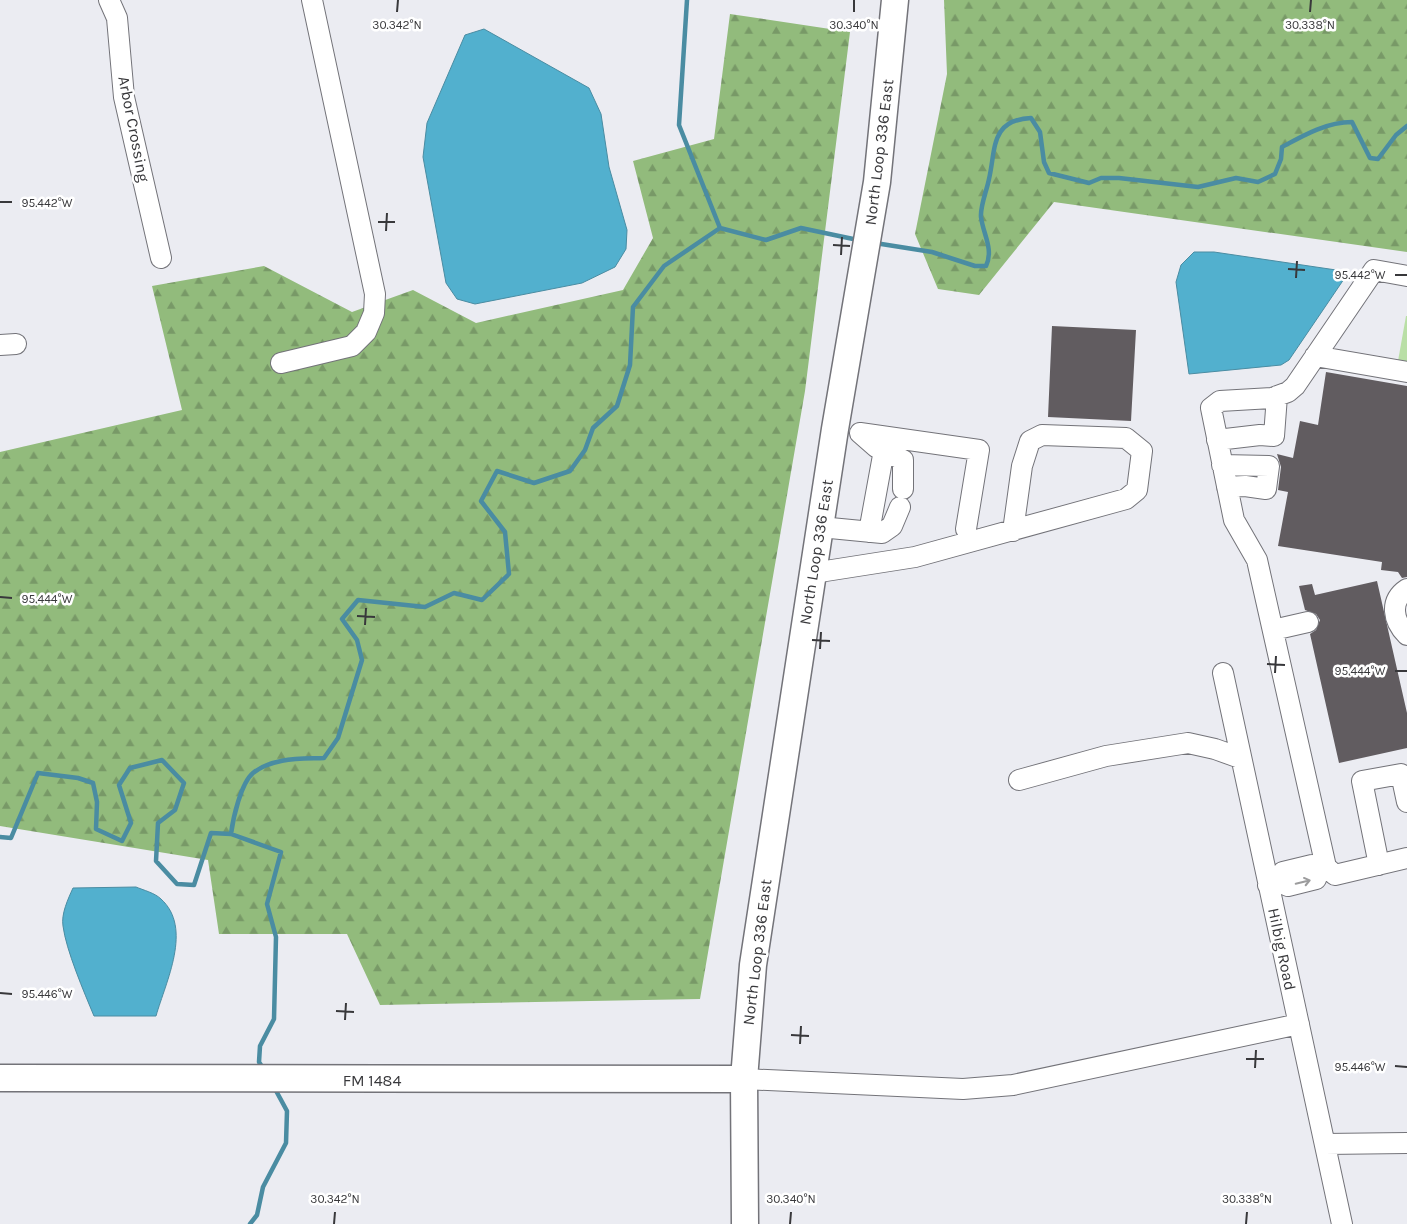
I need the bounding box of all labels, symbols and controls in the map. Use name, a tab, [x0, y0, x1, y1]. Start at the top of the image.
text: 30.342°N	[372, 18, 422, 32]
text: 30.340°N	[829, 18, 879, 32]
text: 30.338°N	[1285, 18, 1335, 32]
street label: Arbor Crossing	[114, 74, 154, 184]
street label: North Loop 336 East	[861, 78, 897, 226]
text: 95.442°W	[21, 196, 73, 210]
text: 95.442°W	[1334, 268, 1386, 282]
street label: North Loop 336 East	[795, 478, 837, 626]
text: 95.444°W	[22, 592, 73, 606]
text: 95.444°W	[1335, 664, 1386, 678]
one-way arrow	[1294, 877, 1310, 886]
street label: North Loop 336 East	[739, 878, 775, 1026]
street label: Hilbig Road	[1264, 906, 1300, 992]
text: 95.446°W	[22, 987, 73, 1001]
text: 95.446°W	[1335, 1060, 1386, 1074]
street label: FM 1484	[343, 1071, 401, 1090]
text: 30.342°N	[310, 1192, 360, 1206]
text: 30.340°N	[766, 1192, 816, 1206]
text: 30.338°N	[1222, 1192, 1272, 1206]

